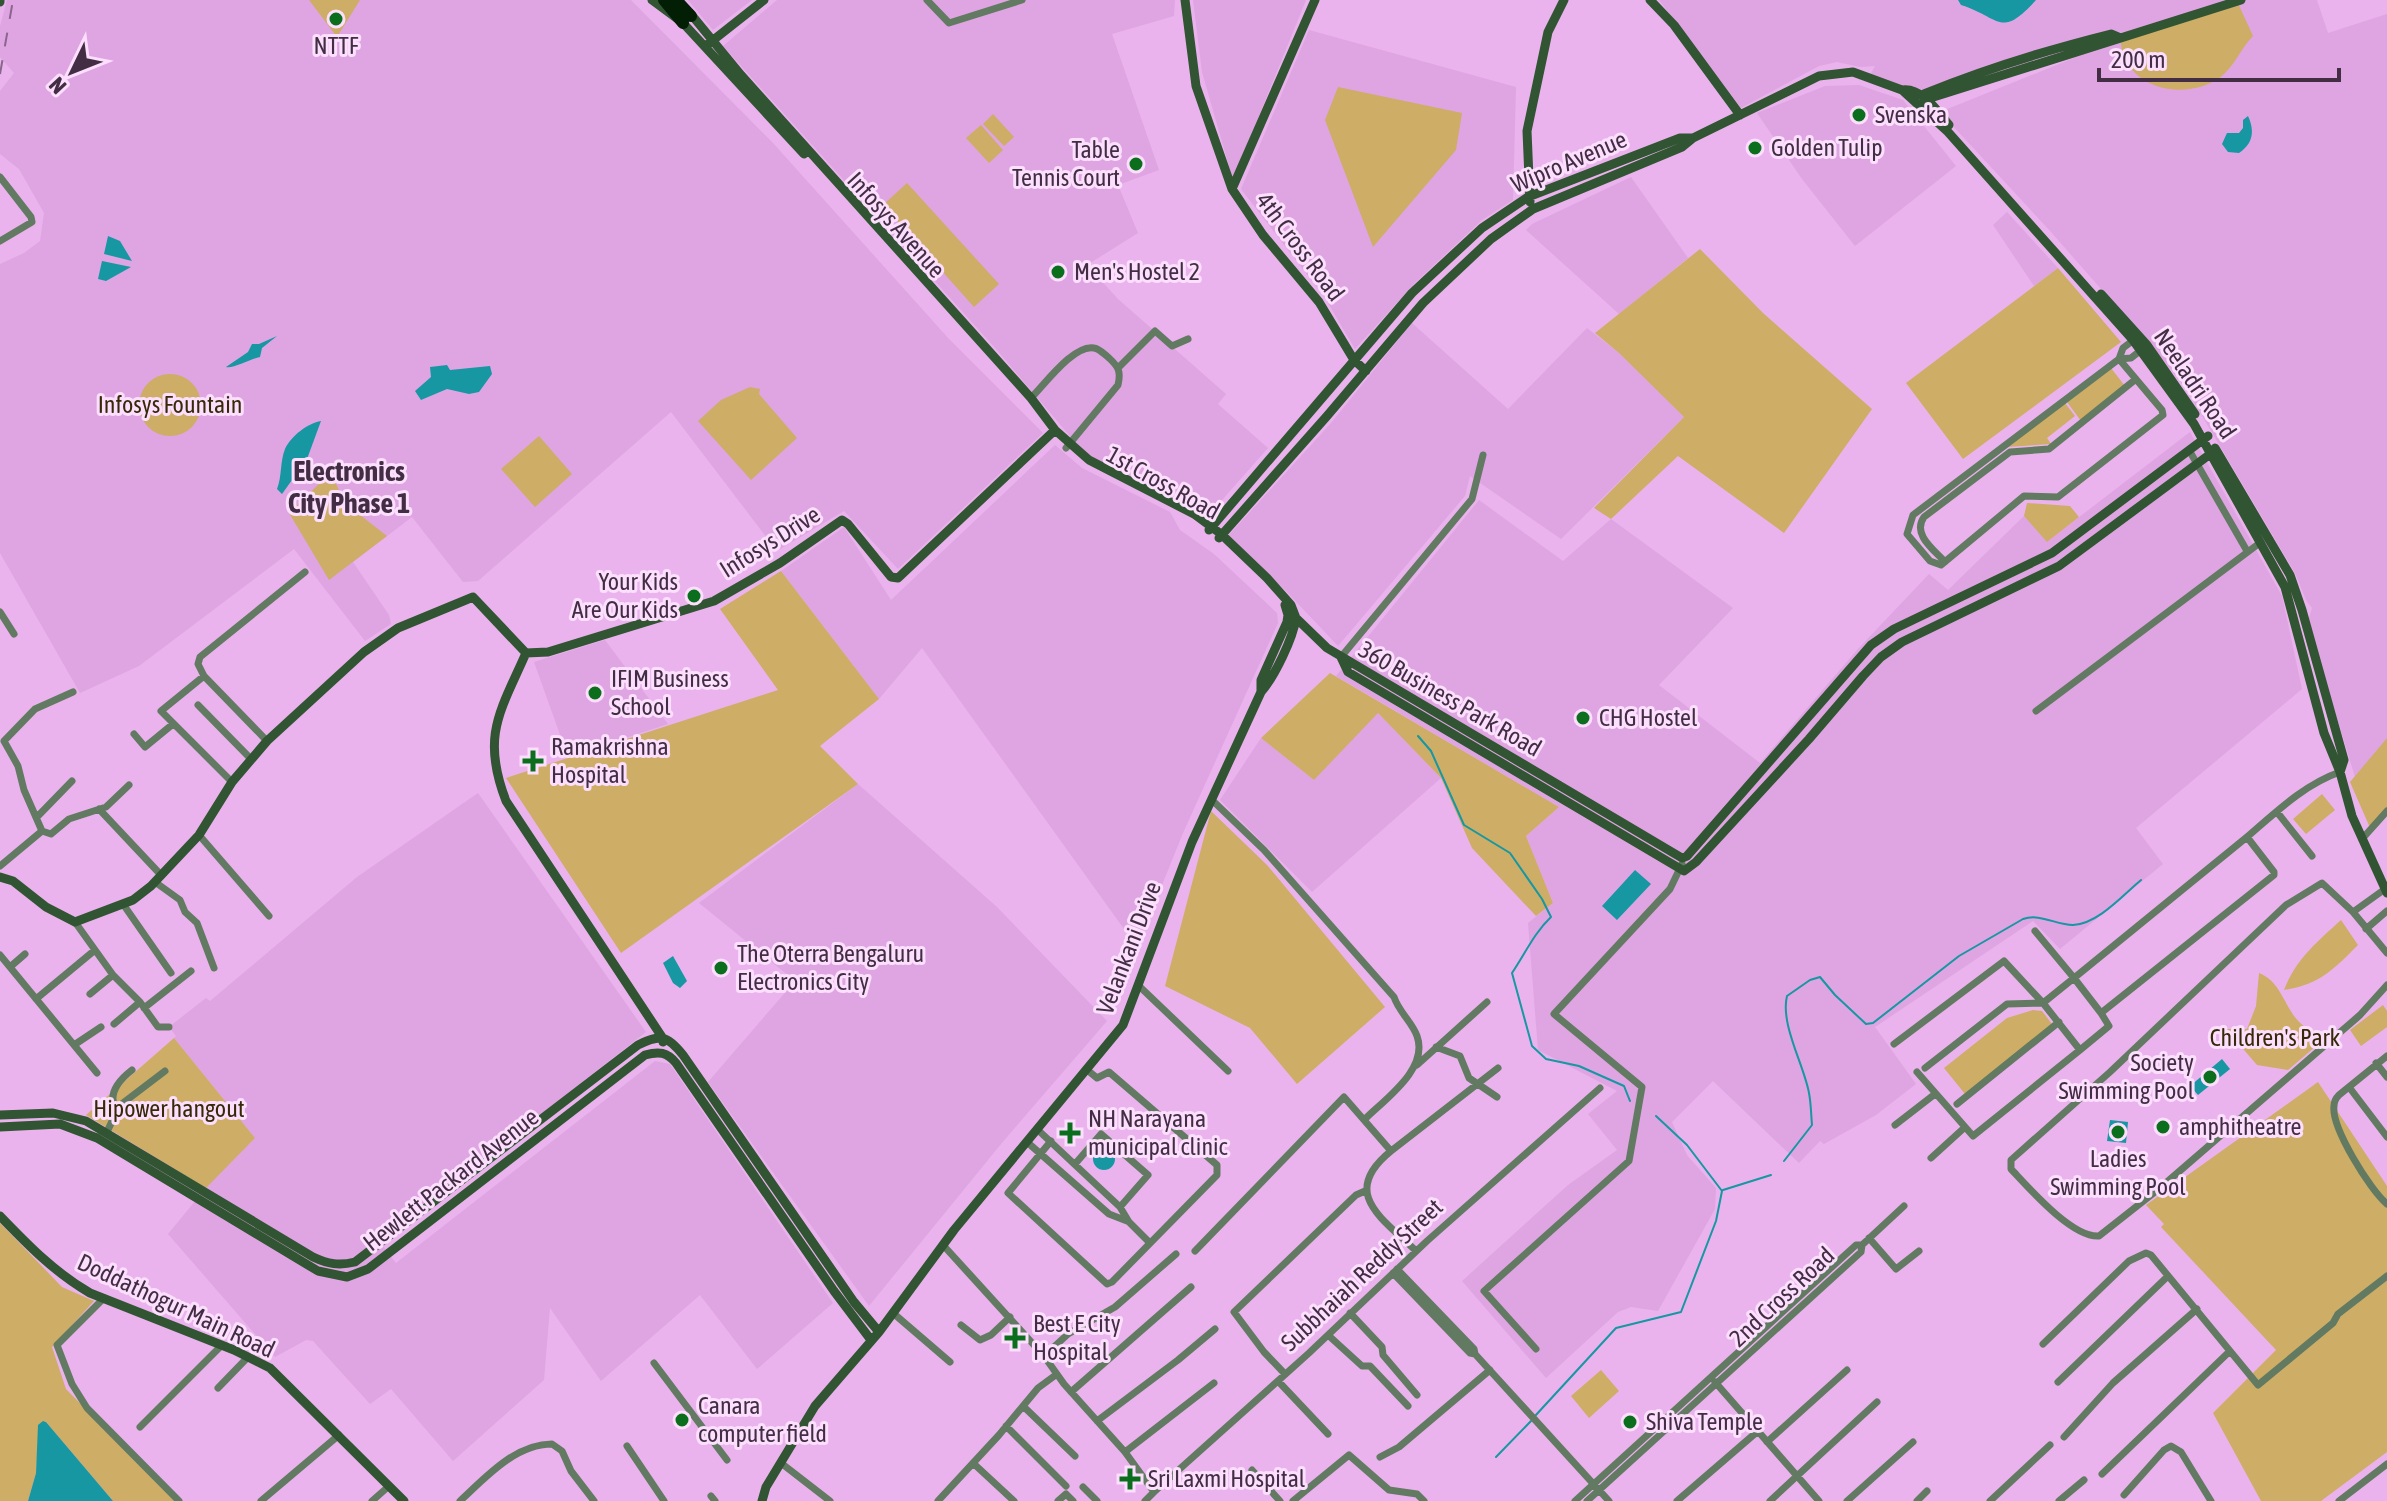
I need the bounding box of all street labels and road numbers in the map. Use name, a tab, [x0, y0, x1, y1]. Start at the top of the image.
street label: Wipro Avenue	[1507, 125, 1630, 198]
street label: Infosys Avenue	[842, 167, 951, 283]
street label: 4th Cross Road	[1251, 187, 1350, 306]
street label: Neeladri Road	[2149, 324, 2242, 444]
street label: 1st Cross Road	[1102, 440, 1225, 525]
street label: Infosys Drive	[715, 500, 825, 583]
street label: 360 Business Park Road	[1354, 635, 1546, 762]
street label: Velankani Drive	[1091, 878, 1166, 1018]
street label: Hewlett Packard Avenue	[358, 1103, 543, 1256]
street label: Subbhaiah Reddy Street	[1276, 1193, 1448, 1356]
street label: 2nd Cross Road	[1724, 1241, 1839, 1352]
street label: Doddathogur Main Road	[73, 1248, 279, 1363]

